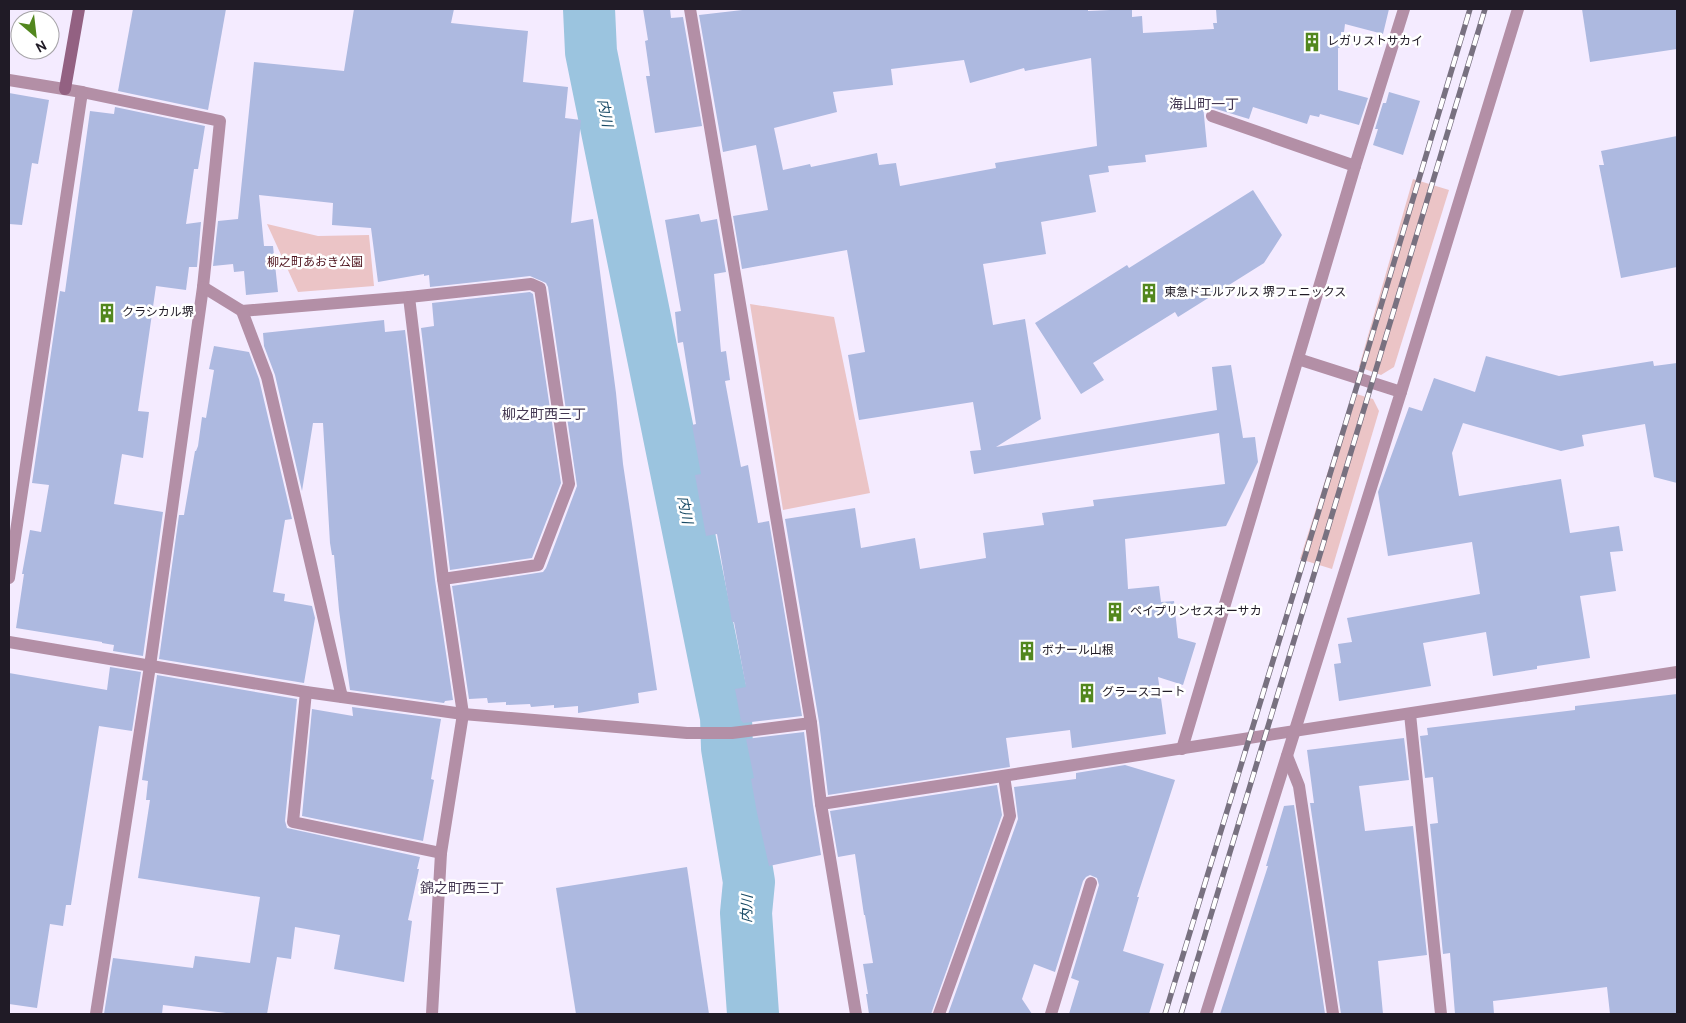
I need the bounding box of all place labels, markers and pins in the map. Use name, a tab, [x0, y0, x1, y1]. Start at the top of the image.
building icon: レガリストサカイ	[1301, 31, 1323, 53]
place label: レガリストサカイ	[1327, 34, 1423, 50]
building icon: 東急ドエルアルス 堺フェニックス	[1138, 282, 1160, 304]
place label: 東急ドエルアルス 堺フェニックス	[1164, 285, 1346, 301]
building icon: クラシカル堺	[96, 302, 118, 324]
place label: クラシカル堺	[122, 305, 194, 321]
building icon: ペイプリンセスオーサカ	[1104, 601, 1126, 623]
place label: ペイプリンセスオーサカ	[1130, 604, 1262, 620]
building icon: ボナール山根	[1016, 640, 1038, 662]
place label: ボナール山根	[1042, 643, 1114, 659]
building icon: グラースコート	[1076, 682, 1098, 704]
place label: グラースコート	[1102, 685, 1185, 701]

